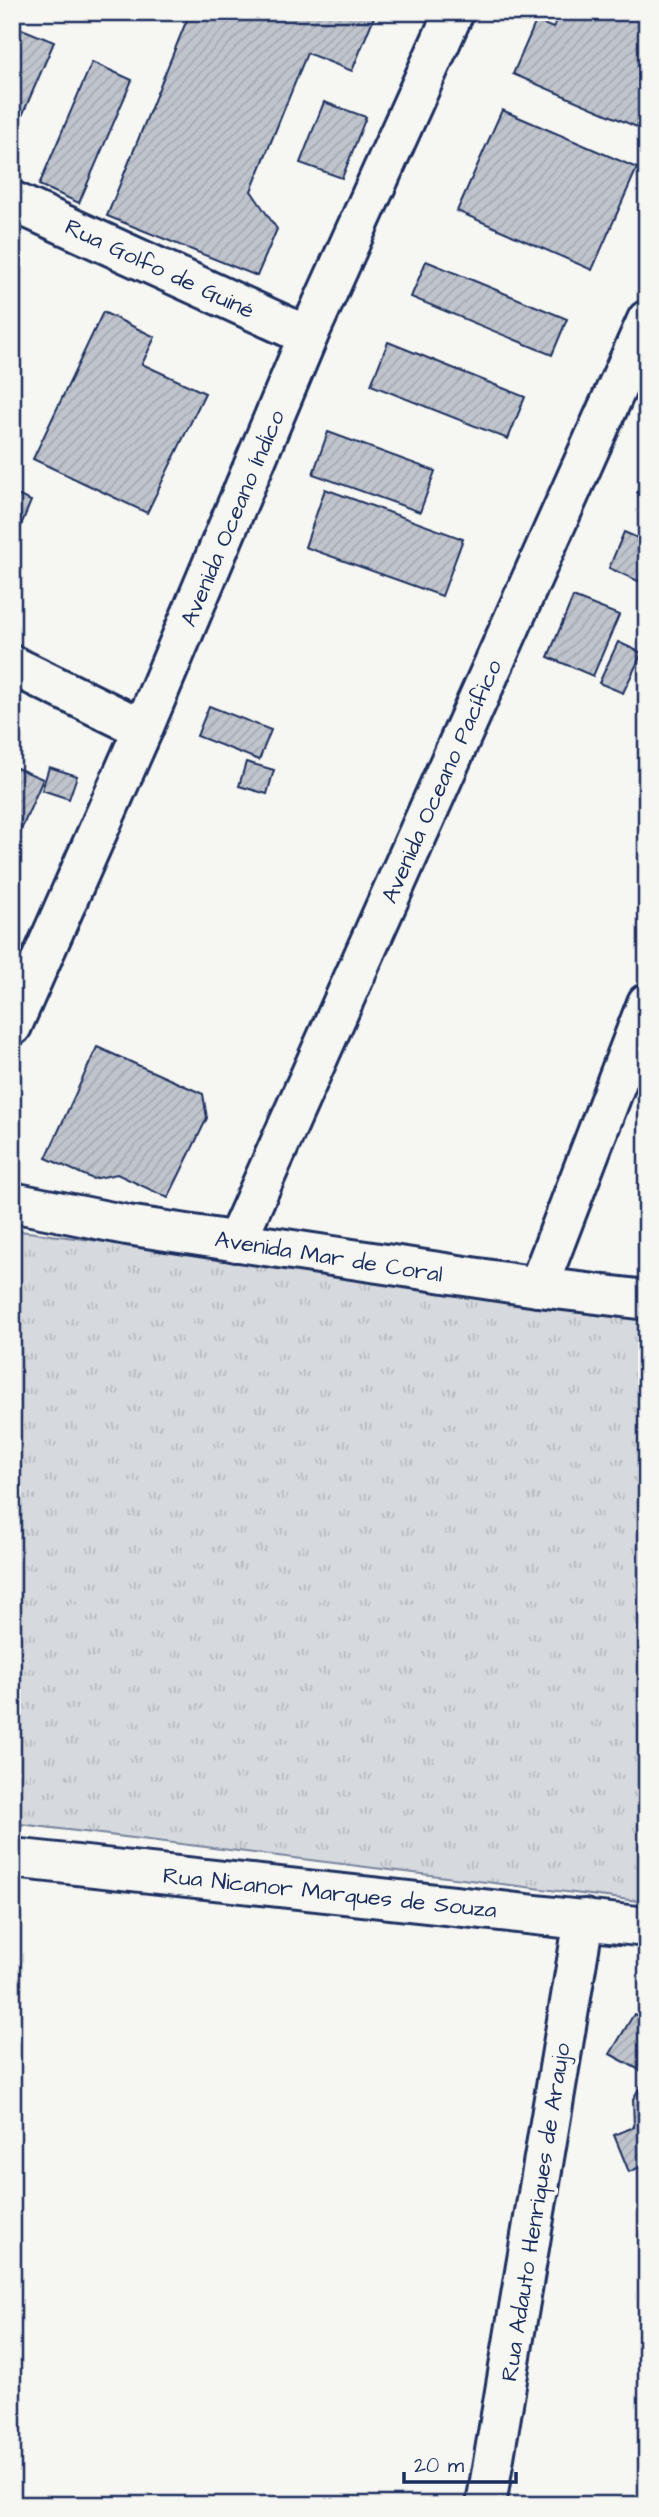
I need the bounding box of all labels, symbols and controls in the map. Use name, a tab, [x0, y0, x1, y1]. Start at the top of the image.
street label: Rua Golfo de Guiné	[60, 211, 260, 327]
street label: Avenida Oceano Índico	[173, 405, 293, 632]
street label: Avenida Oceano Pacífico	[374, 654, 510, 908]
street label: Avenida Mar de Coral	[213, 1223, 445, 1291]
street label: Rua Nicanor Marques de Souza	[161, 1860, 499, 1926]
street label: Rua Adauto Henriques de Araujo	[493, 2041, 579, 2384]
scale bar	[404, 2440, 516, 2484]
text: 20 m	[414, 2451, 465, 2480]

